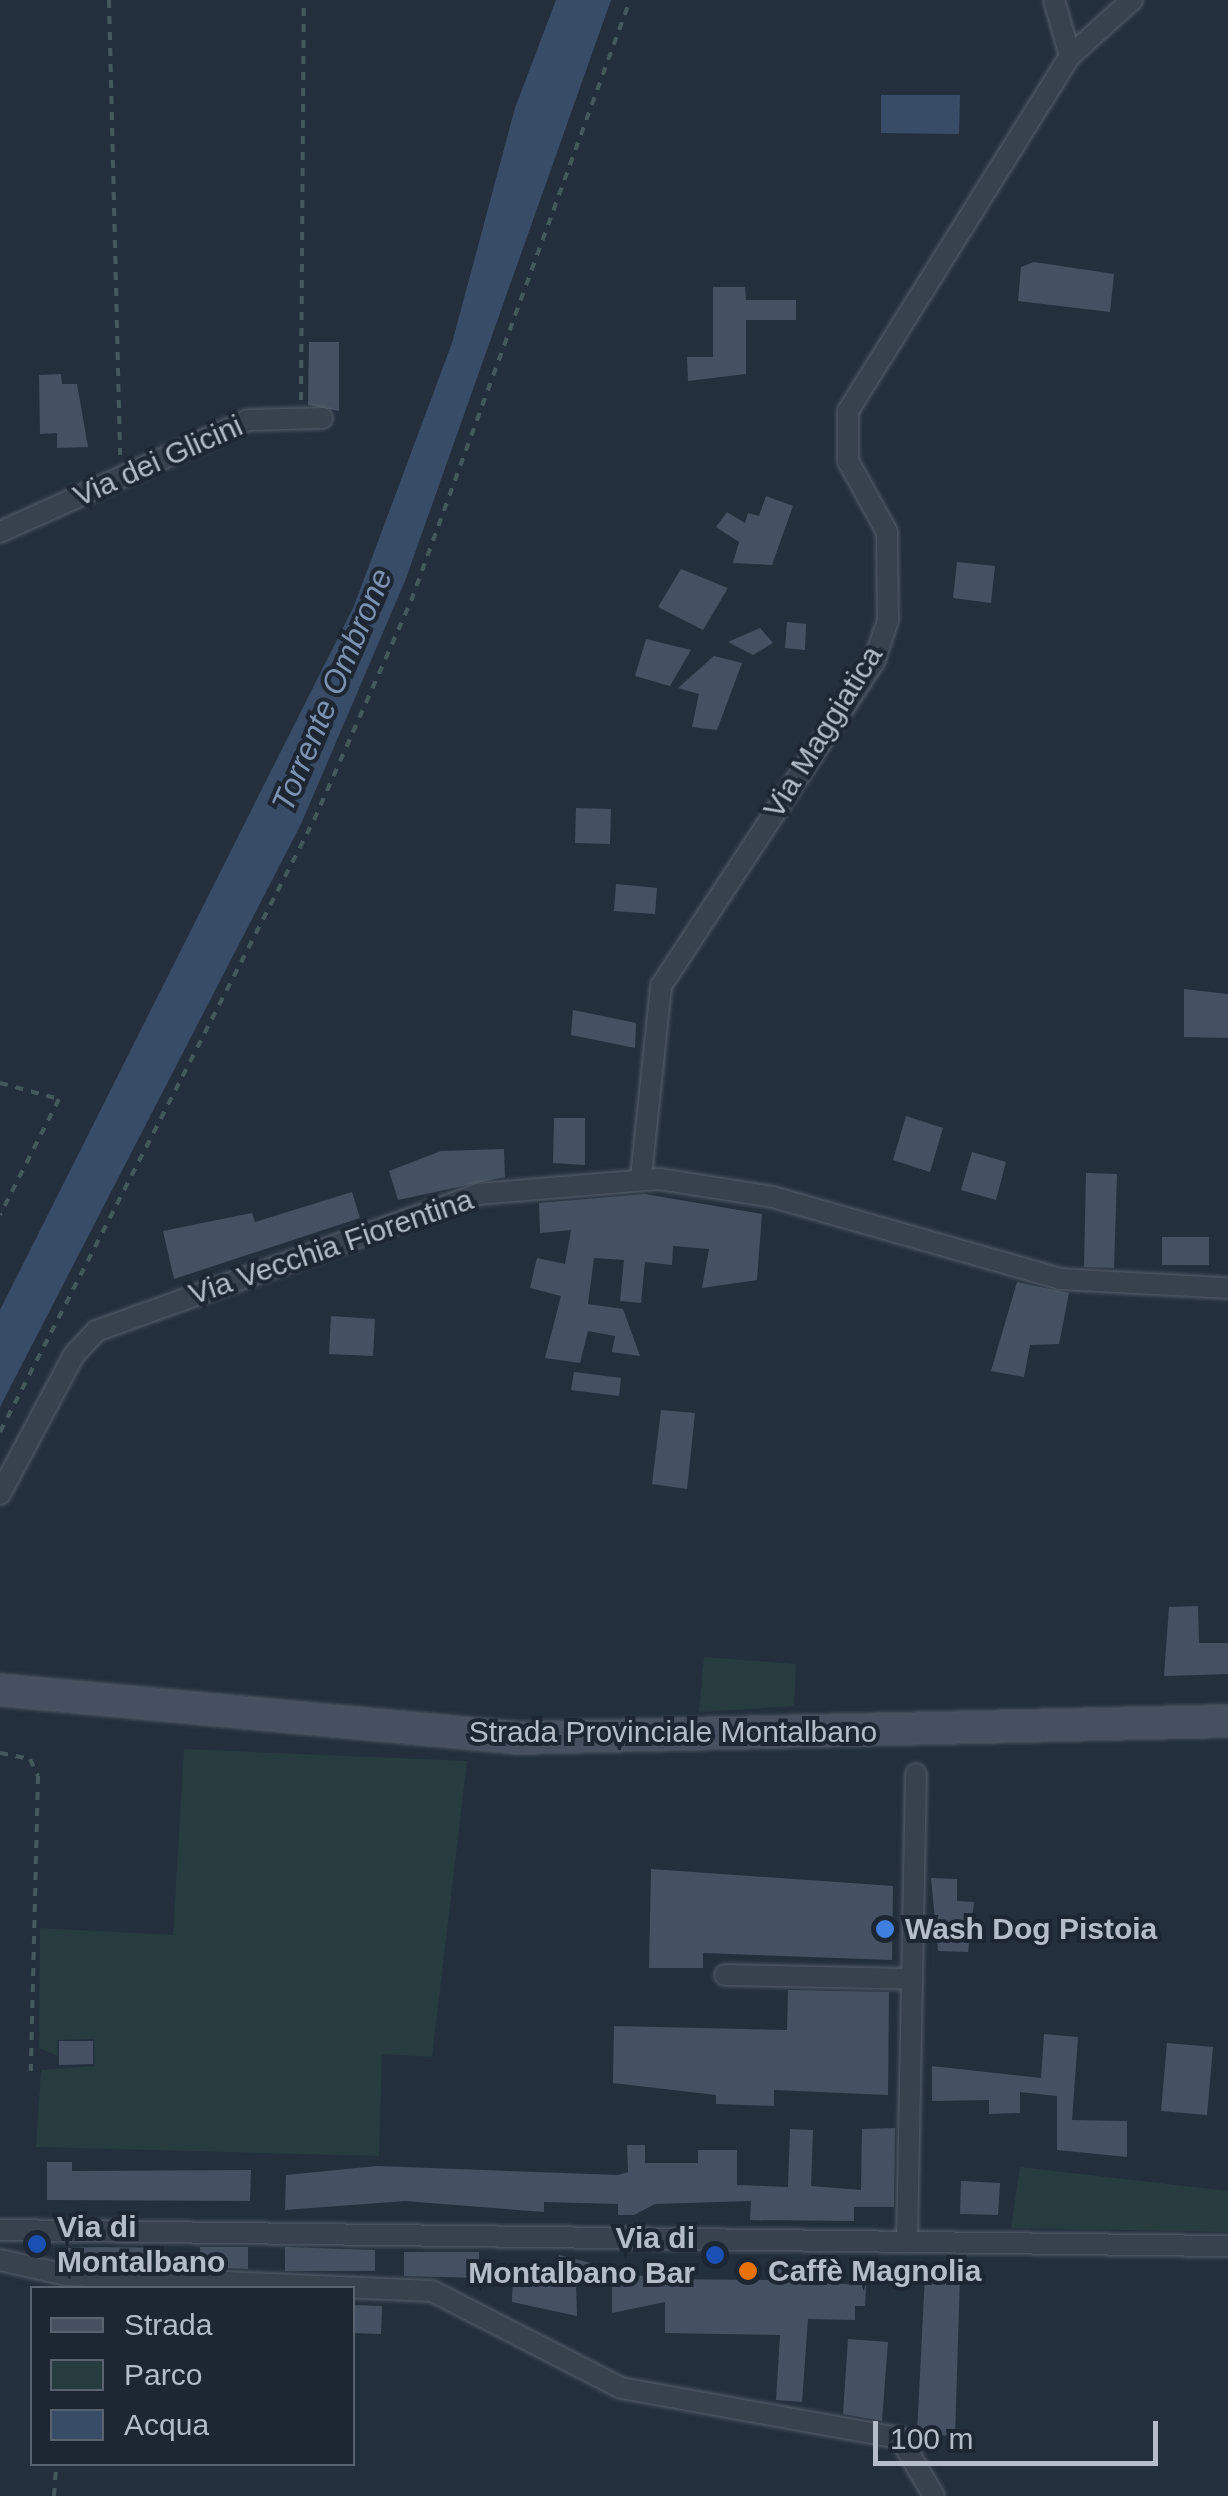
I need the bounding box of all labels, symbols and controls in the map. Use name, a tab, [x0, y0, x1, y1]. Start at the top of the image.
street label: Via dei Glicini	[68, 408, 248, 514]
water label: Torrente Ombrone	[263, 563, 401, 817]
street label: Via Maggiatica	[756, 639, 890, 825]
street label: Via Vecchia Fiorentina	[184, 1181, 478, 1313]
street label: Strada Provinciale Montalbano	[469, 1714, 877, 1750]
place label: Wash Dog Pistoia	[905, 1911, 1157, 1947]
marker: Wash Dog Pistoia	[874, 1918, 896, 1940]
place label: Via di Montalbano	[57, 2209, 225, 2280]
place label: Via di Montalbano Bar	[468, 2220, 695, 2290]
marker: Via di Montalbano	[26, 2233, 48, 2255]
marker: Via di Montalbano Bar	[704, 2244, 726, 2266]
place label: Caffè Magnolia	[768, 2253, 981, 2289]
marker: Caffè Magnolia	[737, 2260, 759, 2282]
legend	[30, 2286, 355, 2466]
text: Strada	[124, 2308, 212, 2341]
text: Parco	[124, 2358, 202, 2391]
scale bar	[878, 2401, 1163, 2463]
text: Acqua	[124, 2408, 209, 2441]
text: 100 m	[890, 2422, 973, 2455]

